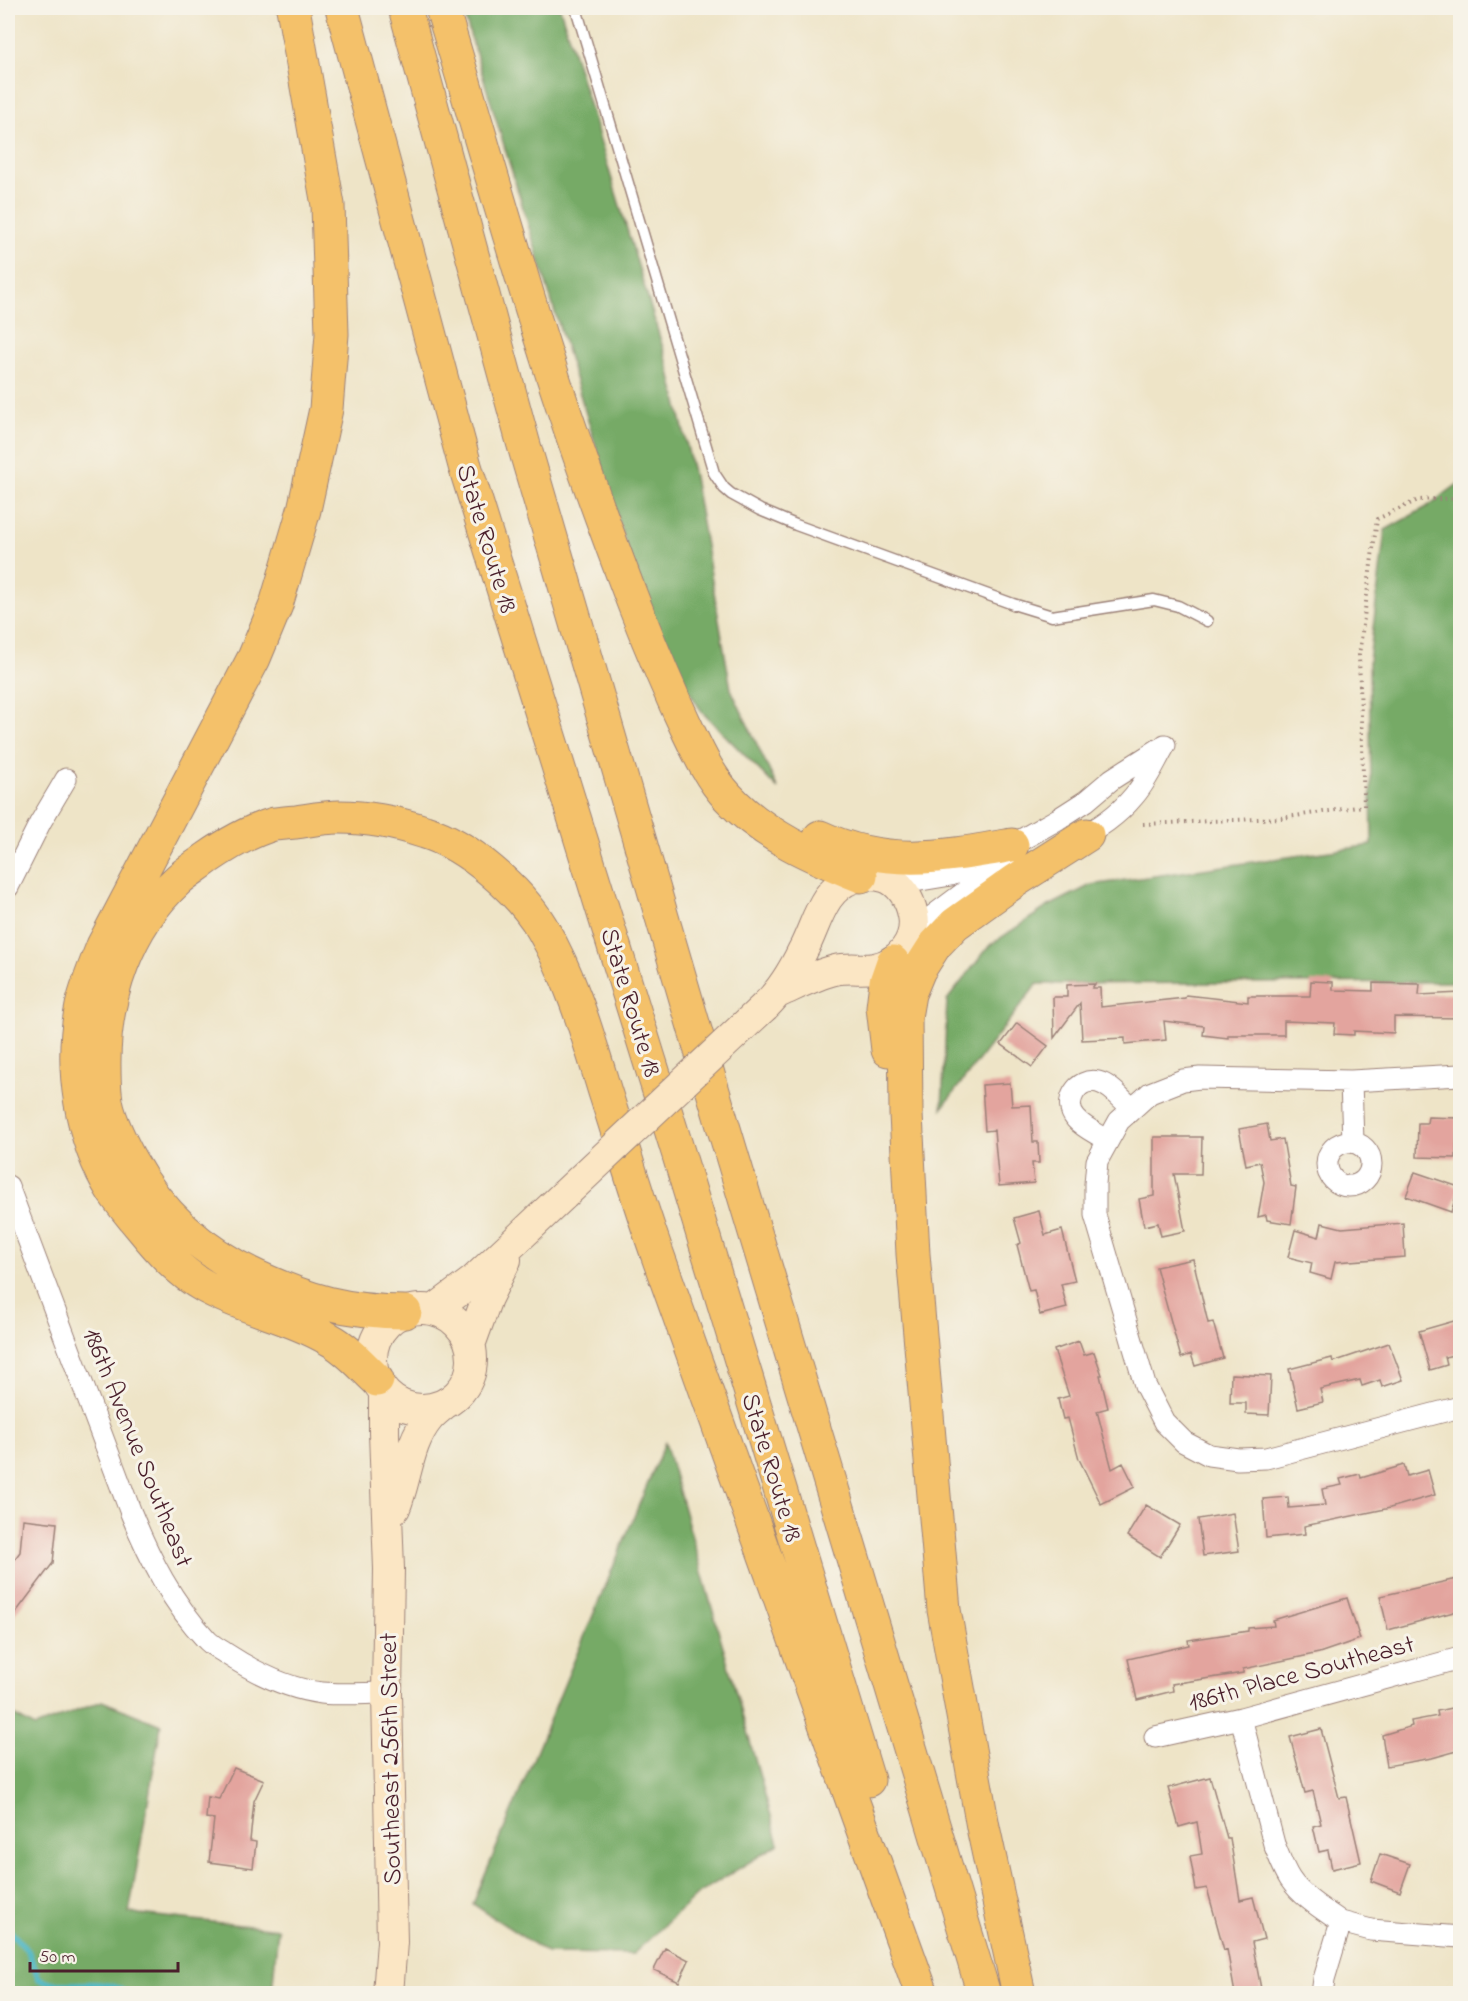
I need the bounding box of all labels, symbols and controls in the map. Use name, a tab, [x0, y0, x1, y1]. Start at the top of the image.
street label: State Route 18	[444, 460, 526, 618]
street label: State Route 18	[588, 924, 670, 1082]
street label: 186th Avenue Southeast	[71, 1323, 202, 1574]
street label: State Route 18	[729, 1389, 811, 1547]
street label: 186th Place Southeast	[1185, 1626, 1419, 1723]
street label: Southeast 256th Street	[371, 1632, 413, 1886]
scale bar	[30, 1935, 178, 1973]
text: 50 m	[39, 1945, 76, 1971]

